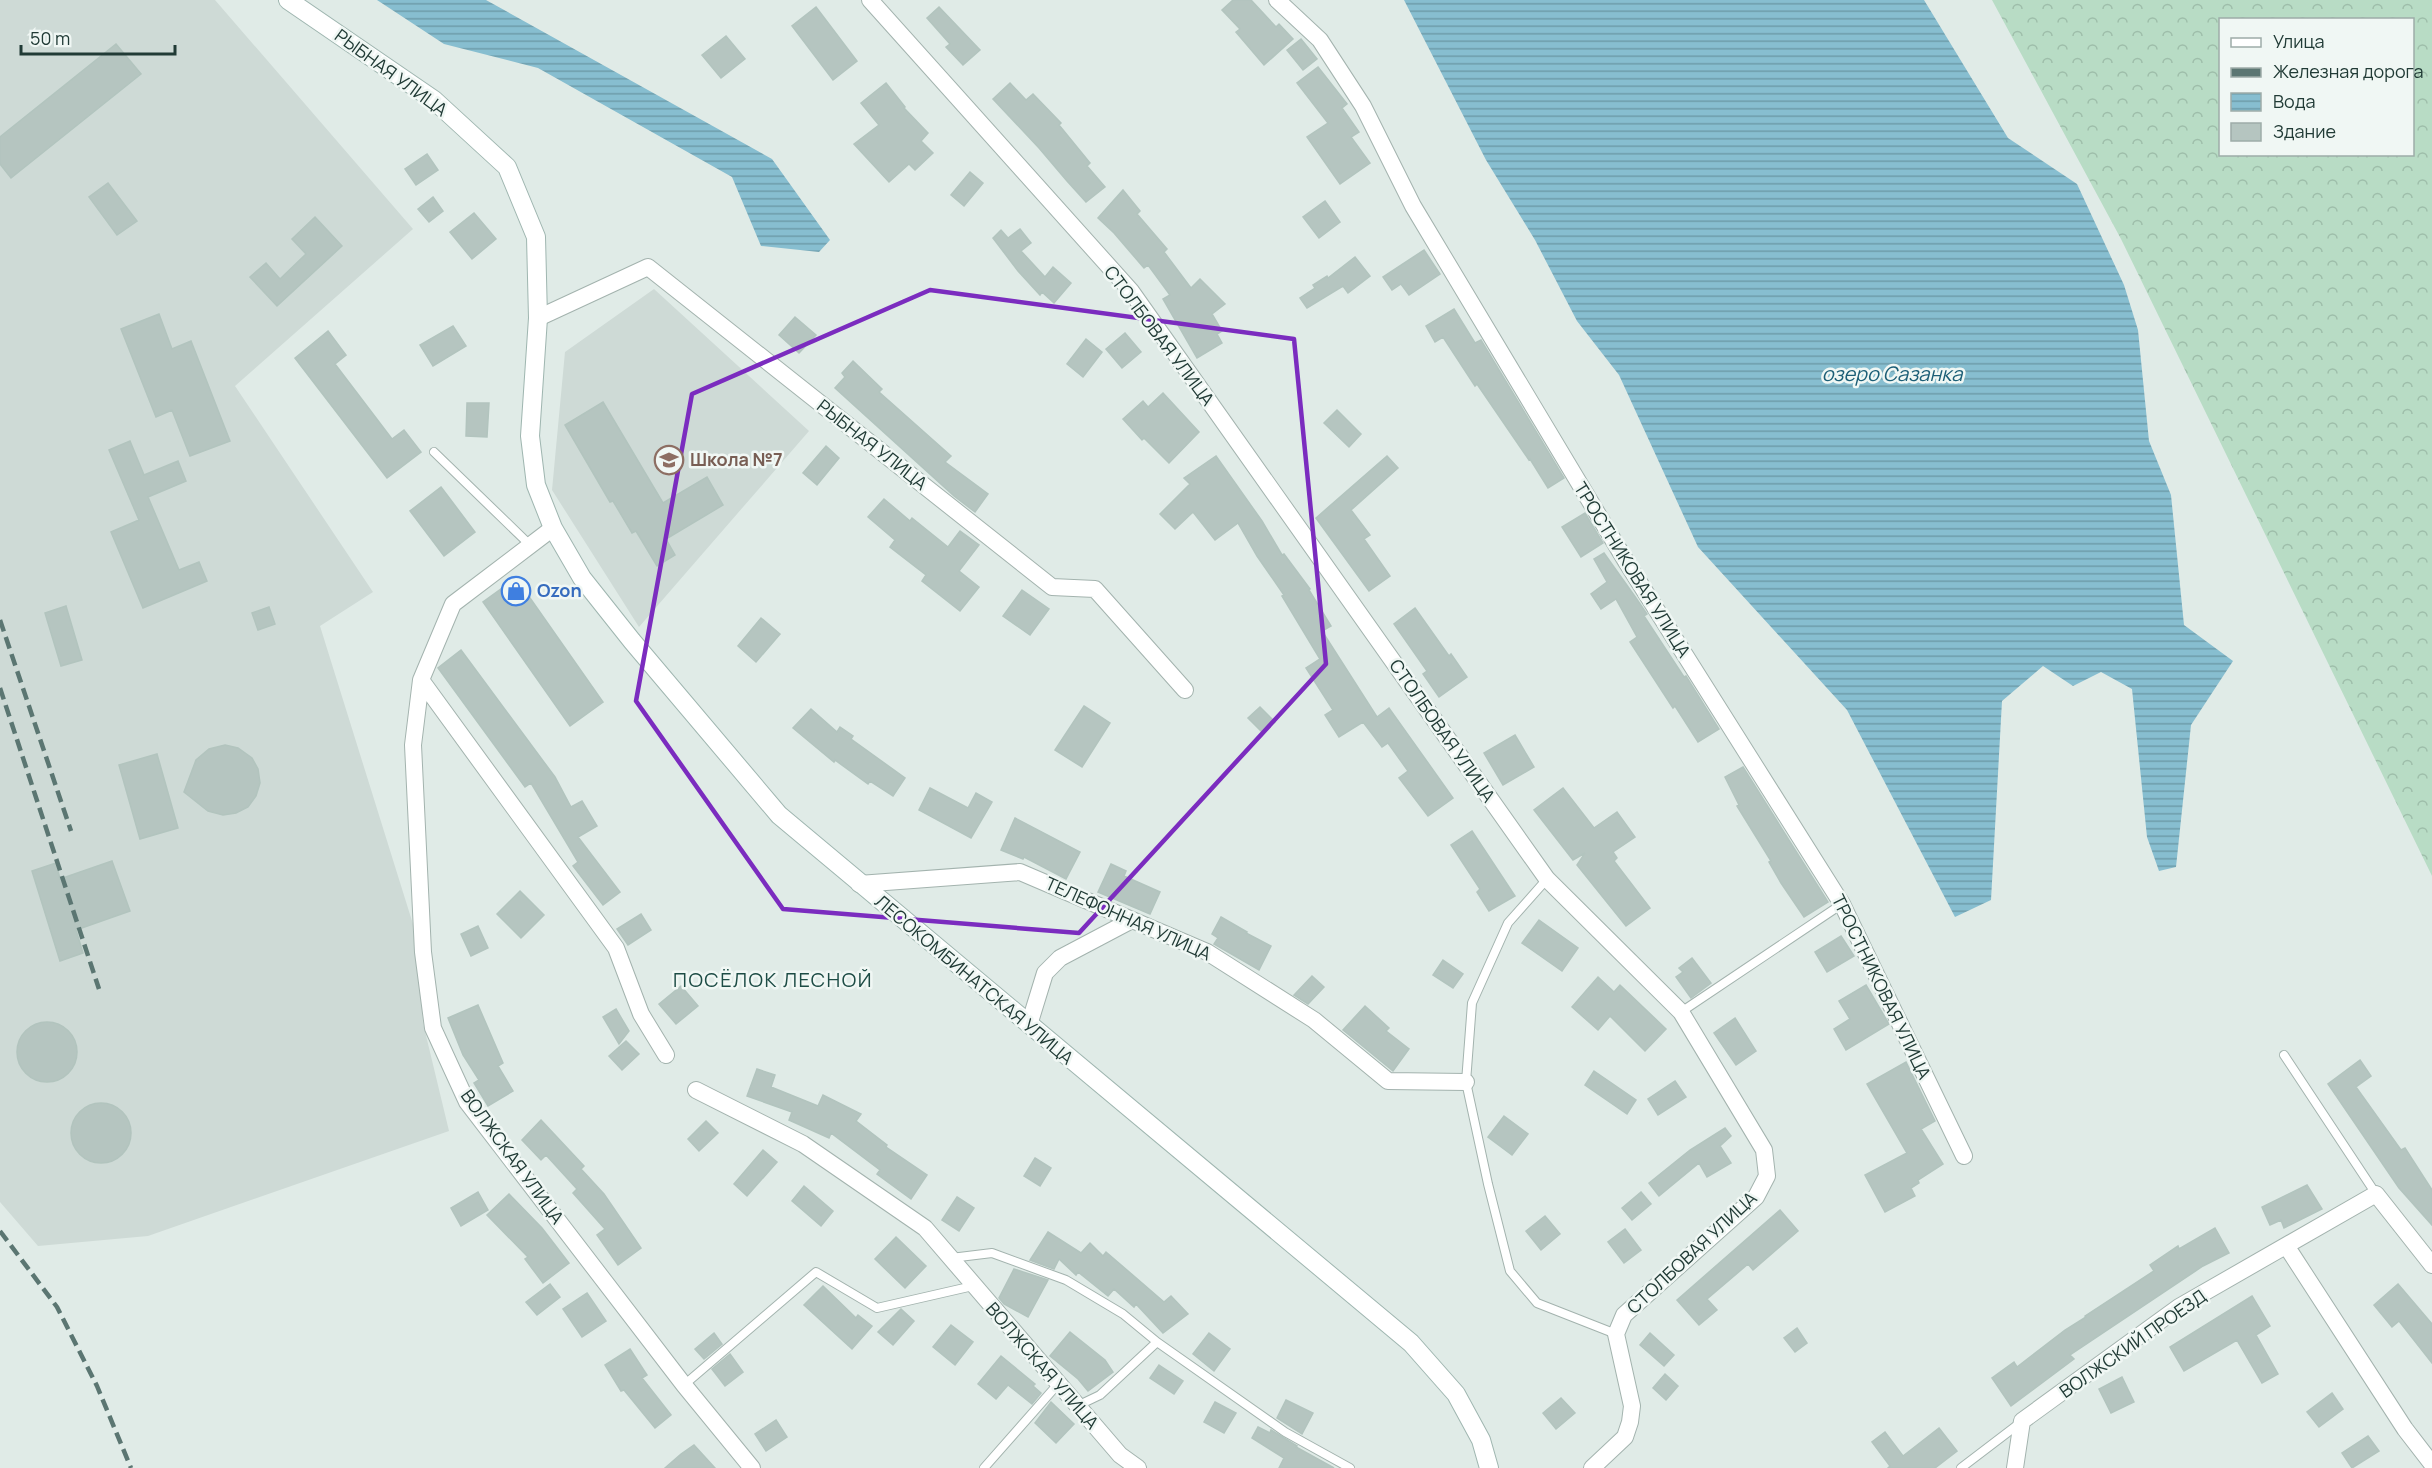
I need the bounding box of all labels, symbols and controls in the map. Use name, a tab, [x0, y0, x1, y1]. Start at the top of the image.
scale bar	[21, 18, 176, 56]
legend	[2219, 18, 2414, 156]
street label: РЫБНАЯ УЛИЦА	[330, 23, 453, 122]
text: 50 m	[30, 26, 70, 50]
text: Улица	[2273, 29, 2325, 53]
text: Железная дорога	[2273, 59, 2424, 83]
text: Вода	[2273, 89, 2315, 113]
text: Здание	[2273, 119, 2336, 143]
street label: СТОЛБОВАЯ УЛИЦА	[1099, 261, 1221, 411]
water label: озеро Сазанка	[1822, 360, 1963, 387]
street label: РЫБНАЯ УЛИЦА	[813, 394, 933, 495]
school or university icon: Школа №7	[653, 444, 685, 476]
place label: Школа №7	[690, 447, 783, 471]
street label: ТРОСТНИКОВАЯ УЛИЦА	[1569, 477, 1697, 662]
shop icon: Ozon	[500, 575, 532, 607]
place label: Ozon	[537, 578, 582, 602]
street label: СТОЛБОВАЯ УЛИЦА	[1384, 654, 1502, 807]
street label: ТЕЛЕФОННАЯ УЛИЦА	[1042, 871, 1216, 966]
street label: ЛЕСОКОМБИНАТСКАЯ УЛИЦА	[870, 889, 1079, 1070]
street label: ТРОСТНИКОВАЯ УЛИЦА	[1827, 890, 1937, 1083]
district label: ПОСЁЛОК ЛЕСНОЙ	[673, 966, 873, 993]
street label: ВОЛЖСКАЯ УЛИЦА	[456, 1084, 570, 1229]
street label: СТОЛБОВАЯ УЛИЦА	[1621, 1185, 1762, 1319]
street label: ВОЛЖСКИЙ ПРОЕЗД	[2054, 1284, 2210, 1403]
street label: ВОЛЖСКАЯ УЛИЦА	[981, 1297, 1105, 1434]

